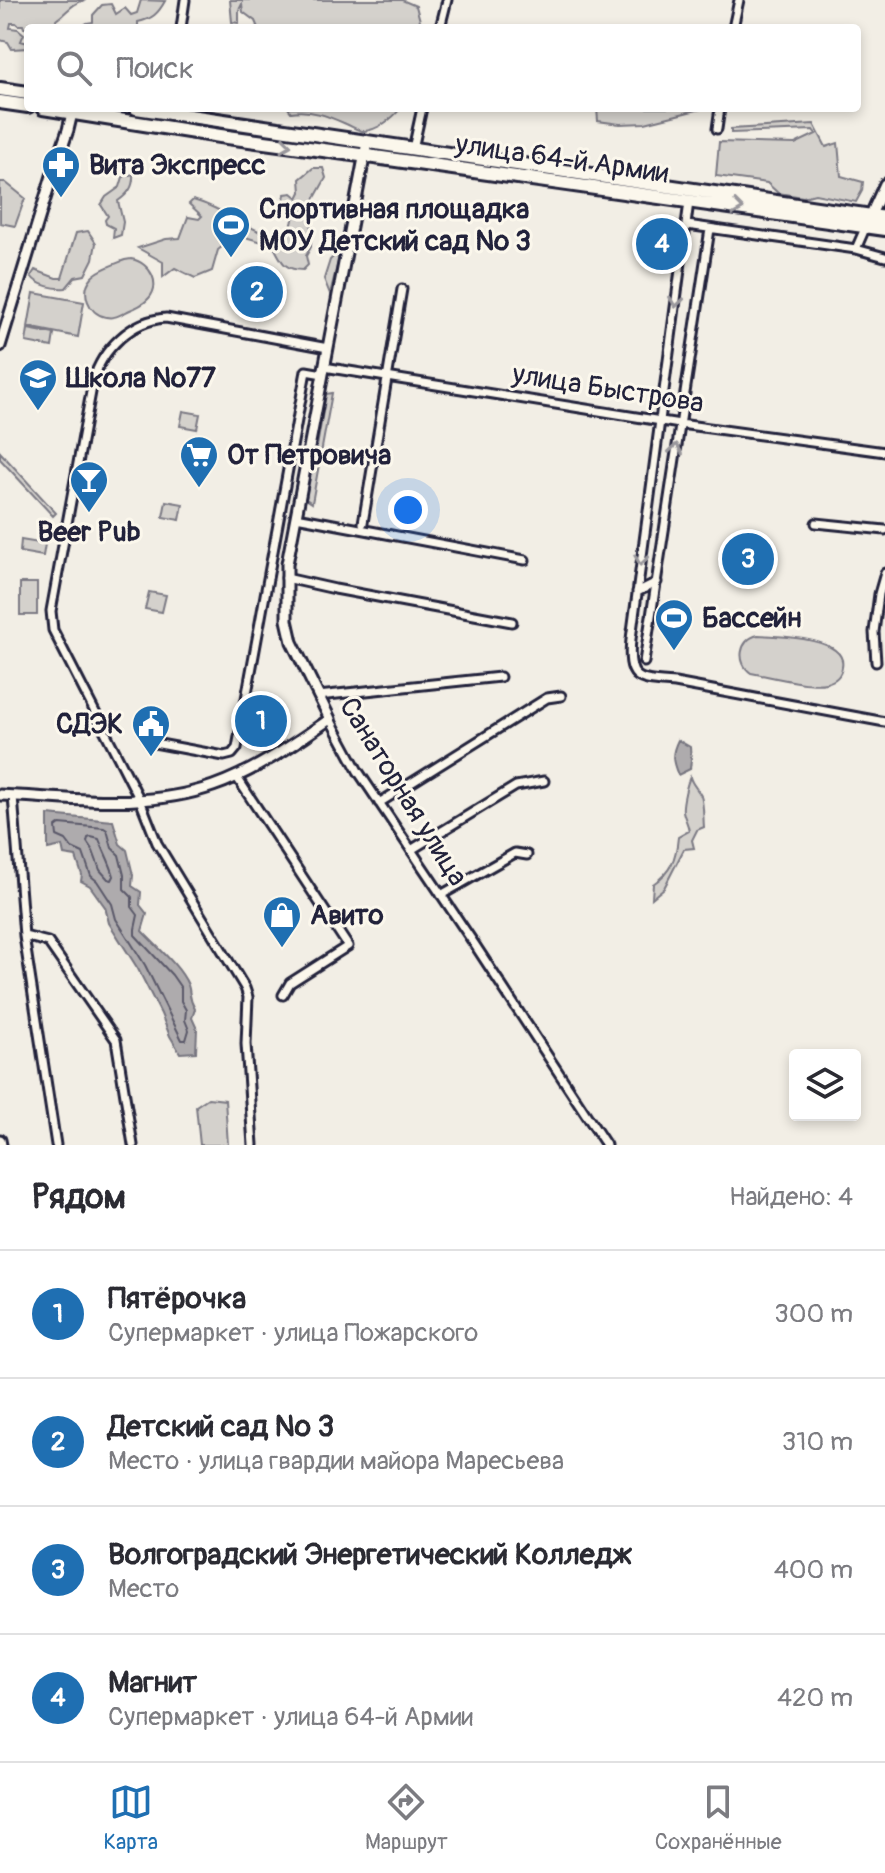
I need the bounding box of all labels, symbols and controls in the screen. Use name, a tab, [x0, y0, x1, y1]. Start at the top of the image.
search box	[24, 24, 861, 112]
icon: search	[52, 46, 96, 90]
text: Поиск	[116, 50, 194, 87]
street label: улица 64-й Армии	[452, 127, 671, 191]
one-way arrow	[279, 136, 293, 153]
pharmacy icon: Вита Экспресс	[40, 144, 82, 199]
place label: Вита Экспресс	[89, 148, 266, 183]
place label: Спортивная площадка МОУ Детский сад № 3	[259, 192, 531, 259]
one-way arrow	[731, 199, 745, 216]
sports icon: Спортивная площадка МОУ Детский сад № 3	[210, 204, 252, 259]
pin: 4	[636, 214, 688, 274]
pin: 2	[231, 262, 283, 322]
one-way arrow	[668, 296, 685, 309]
street label: улица Быстрова	[509, 356, 706, 421]
school or university icon: Школа №77	[17, 357, 59, 412]
place label: Школа №77	[65, 361, 216, 396]
supermarket icon: От Петровича	[178, 434, 220, 489]
place label: От Петровича	[227, 438, 391, 473]
one-way arrow	[667, 442, 684, 456]
bar icon: Beer Pub	[68, 459, 110, 514]
your location	[388, 490, 428, 530]
place label: Beer Pub	[38, 515, 140, 550]
pin: 3	[722, 529, 774, 589]
one-way arrow	[633, 553, 650, 567]
sports icon: Бассейн	[653, 597, 695, 652]
place label: Бассейн	[702, 601, 802, 636]
pin: 1	[235, 691, 287, 751]
street label: Санаторная улица	[331, 691, 475, 893]
public building icon: СДЭК	[130, 703, 172, 758]
place label: СДЭК	[56, 707, 123, 742]
shop icon: Авито	[261, 894, 303, 949]
place label: Авито	[310, 898, 383, 933]
map controls	[789, 1049, 861, 1121]
button: layers	[789, 1049, 861, 1121]
text: Рядом	[32, 1176, 126, 1219]
text: Найдено: 4	[729, 1181, 853, 1213]
text: Пятёрочка	[108, 1280, 246, 1317]
text: 1	[53, 1298, 63, 1330]
text: 300 m	[774, 1298, 853, 1330]
text: Супермаркет · улица Пожарского	[108, 1317, 478, 1349]
text: Детский сад № 3	[108, 1408, 334, 1445]
text: 2	[51, 1426, 65, 1458]
text: 310 m	[782, 1426, 853, 1458]
text: Место · улица гвардии майора Маресьева	[108, 1445, 564, 1477]
text: Волгоградский Энергетический Колледж	[108, 1536, 632, 1573]
text: 3	[51, 1554, 65, 1586]
text: 400 m	[774, 1554, 853, 1586]
text: Место	[108, 1573, 179, 1605]
text: Магнит	[108, 1664, 197, 1701]
text: 4	[50, 1682, 66, 1714]
text: 420 m	[777, 1682, 853, 1714]
text: Супермаркет · улица 64-й Армии	[108, 1701, 473, 1733]
tab: Карта	[103, 1780, 158, 1856]
tab: Маршрут	[365, 1780, 448, 1856]
tab: Сохранённые	[655, 1780, 782, 1856]

